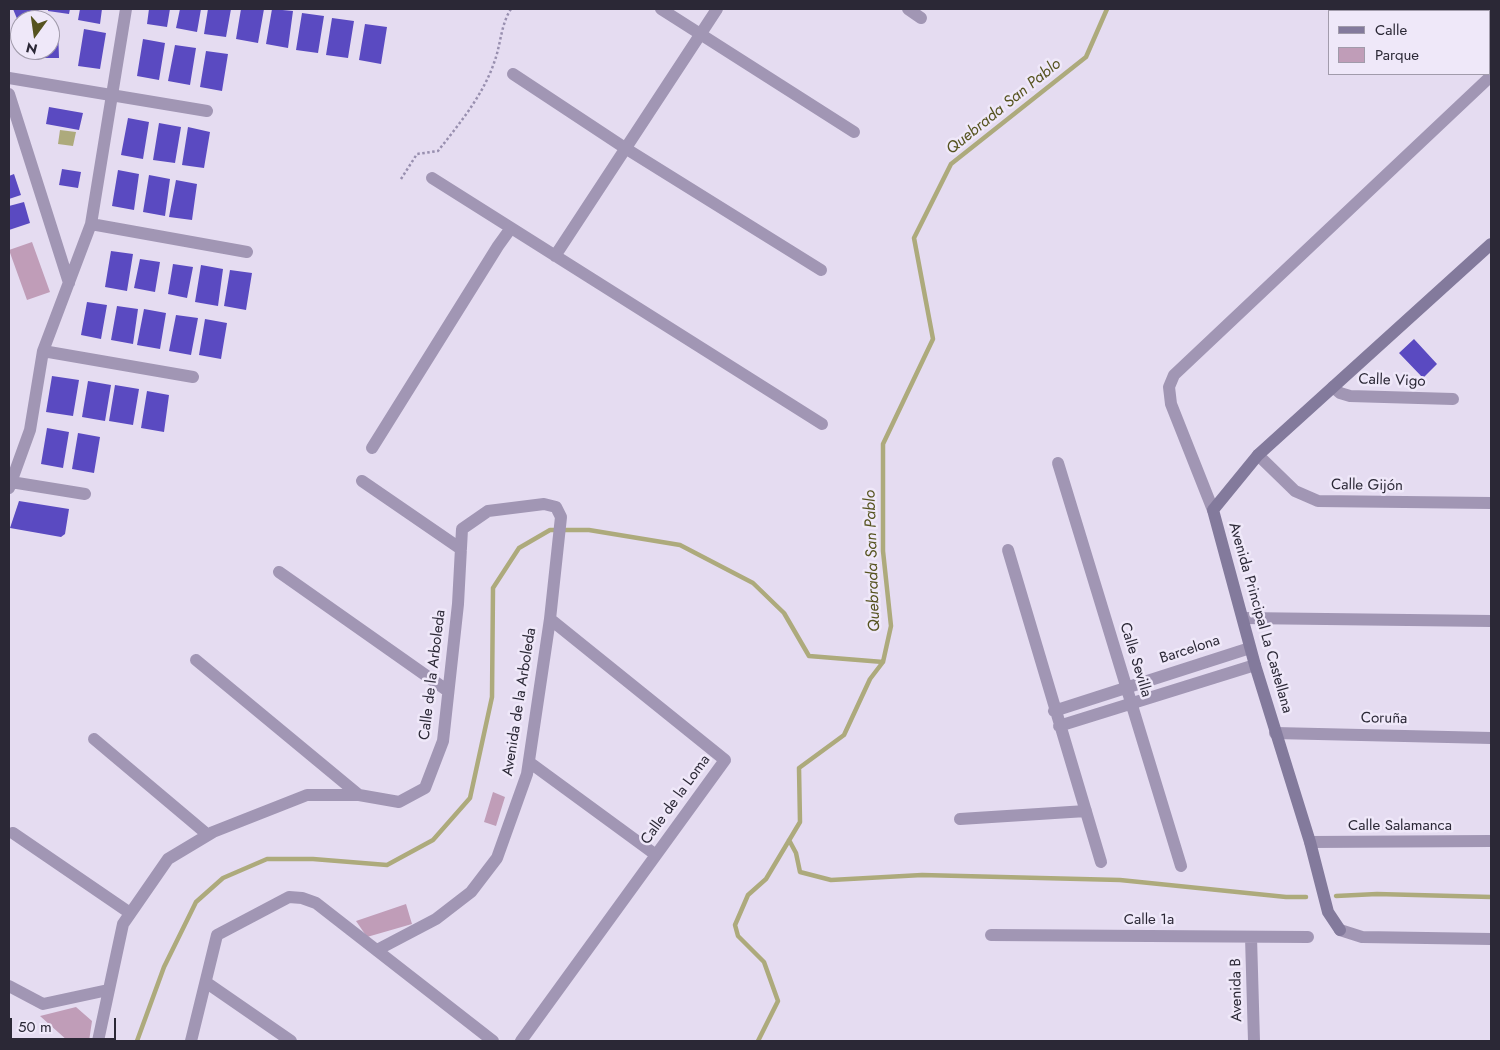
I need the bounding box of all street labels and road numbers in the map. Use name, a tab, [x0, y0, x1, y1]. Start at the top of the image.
street label: Calle Vigo	[1358, 371, 1426, 391]
street label: Calle Gijón	[1331, 476, 1403, 496]
street label: Avenida Principal La Castellana	[1224, 521, 1296, 715]
street label: Calle de la Arboleda	[416, 609, 450, 741]
street label: Calle Sevilla	[1115, 621, 1155, 699]
street label: Avenida de la Arboleda	[499, 627, 541, 777]
street label: Barcelona	[1158, 632, 1222, 668]
street label: Coruña	[1361, 710, 1407, 728]
street label: Calle de la Loma	[637, 752, 715, 848]
street label: Calle Salamanca	[1348, 817, 1452, 835]
street label: Calle 1a	[1124, 911, 1174, 929]
street label: Avenida B	[1227, 958, 1247, 1022]

